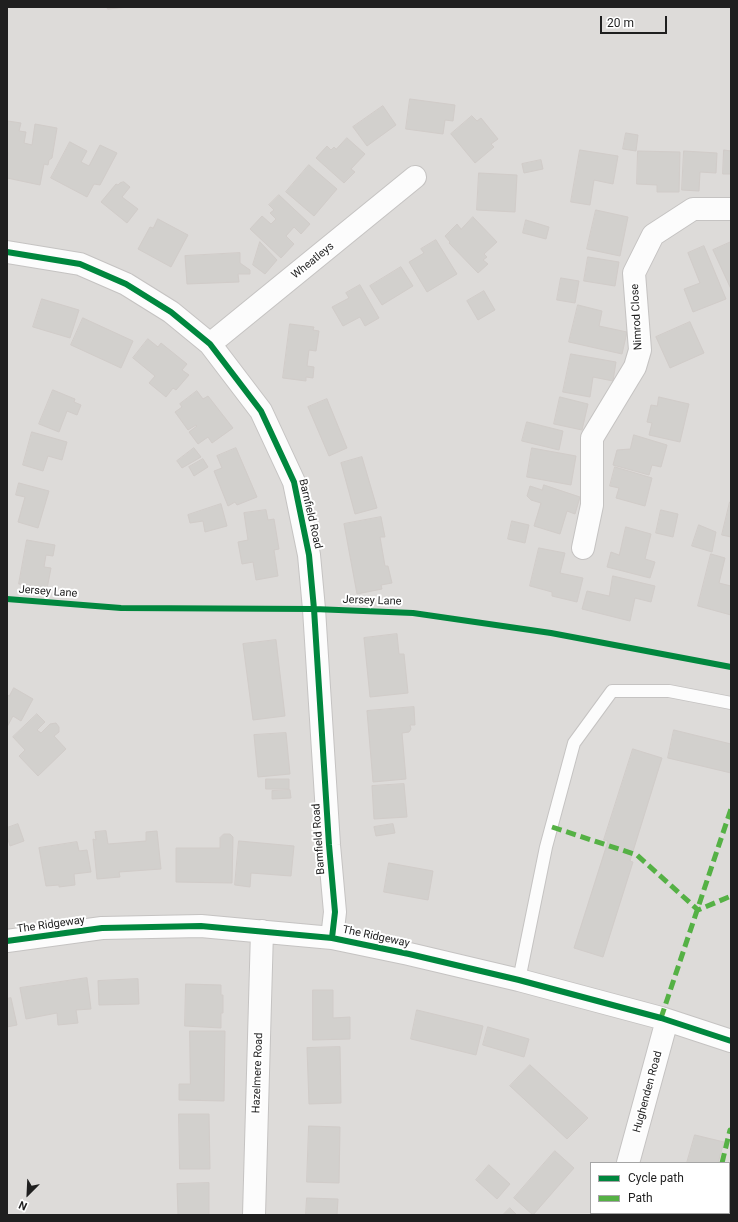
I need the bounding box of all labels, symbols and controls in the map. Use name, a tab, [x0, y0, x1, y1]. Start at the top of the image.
scale bar	[602, 8, 669, 34]
text: 20 m	[607, 16, 634, 30]
street label: Wheatleys	[289, 240, 337, 282]
street label: Nimrod Close	[629, 283, 645, 351]
street label: Barnfield Road	[296, 478, 324, 550]
street label: Jersey Lane	[18, 583, 78, 601]
street label: Jersey Lane	[342, 593, 402, 609]
street label: Barnfield Road	[310, 803, 328, 875]
street label: The Ridgeway	[16, 914, 86, 936]
street label: The Ridgeway	[341, 923, 411, 951]
street label: Hazelmere Road	[250, 1032, 266, 1114]
street label: Hughenden Road	[631, 1050, 665, 1134]
legend	[590, 1162, 730, 1214]
text: Cycle path	[628, 1171, 684, 1185]
north arrow	[8, 1174, 48, 1214]
text: Path	[628, 1191, 653, 1205]
text: N	[17, 1198, 29, 1213]

